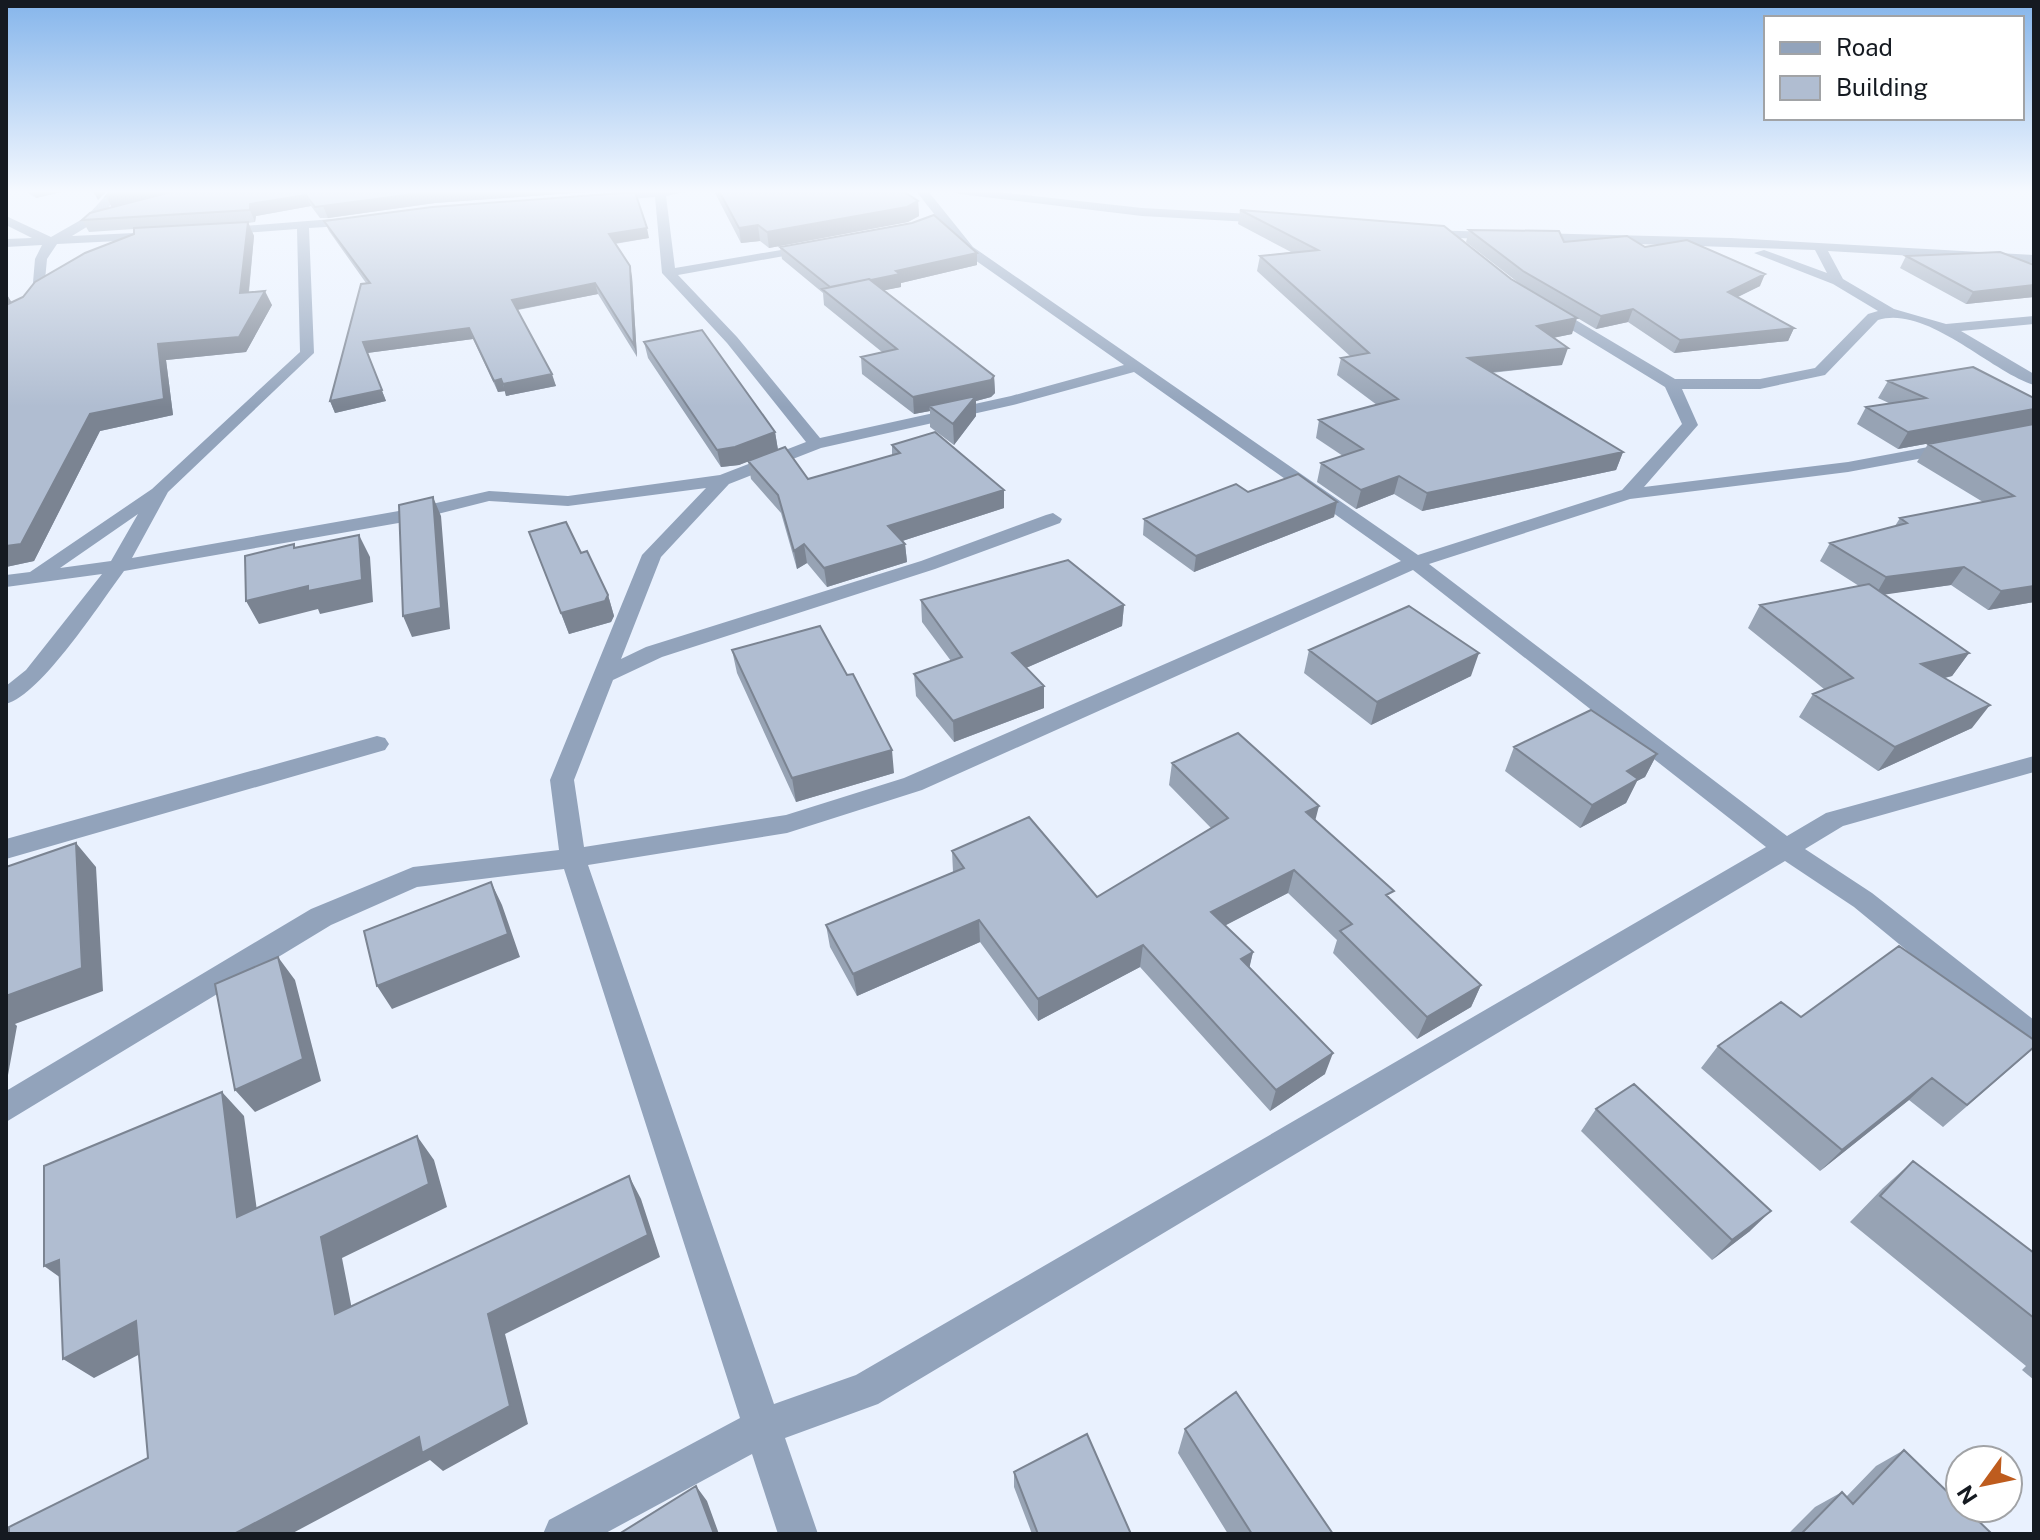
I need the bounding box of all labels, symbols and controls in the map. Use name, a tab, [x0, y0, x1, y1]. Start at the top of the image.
legend	[1764, 16, 2024, 120]
text: Road	[1836, 33, 1893, 61]
text: Building	[1836, 73, 1928, 101]
north arrow	[1944, 1444, 2024, 1524]
text: N	[1952, 1481, 1983, 1509]

